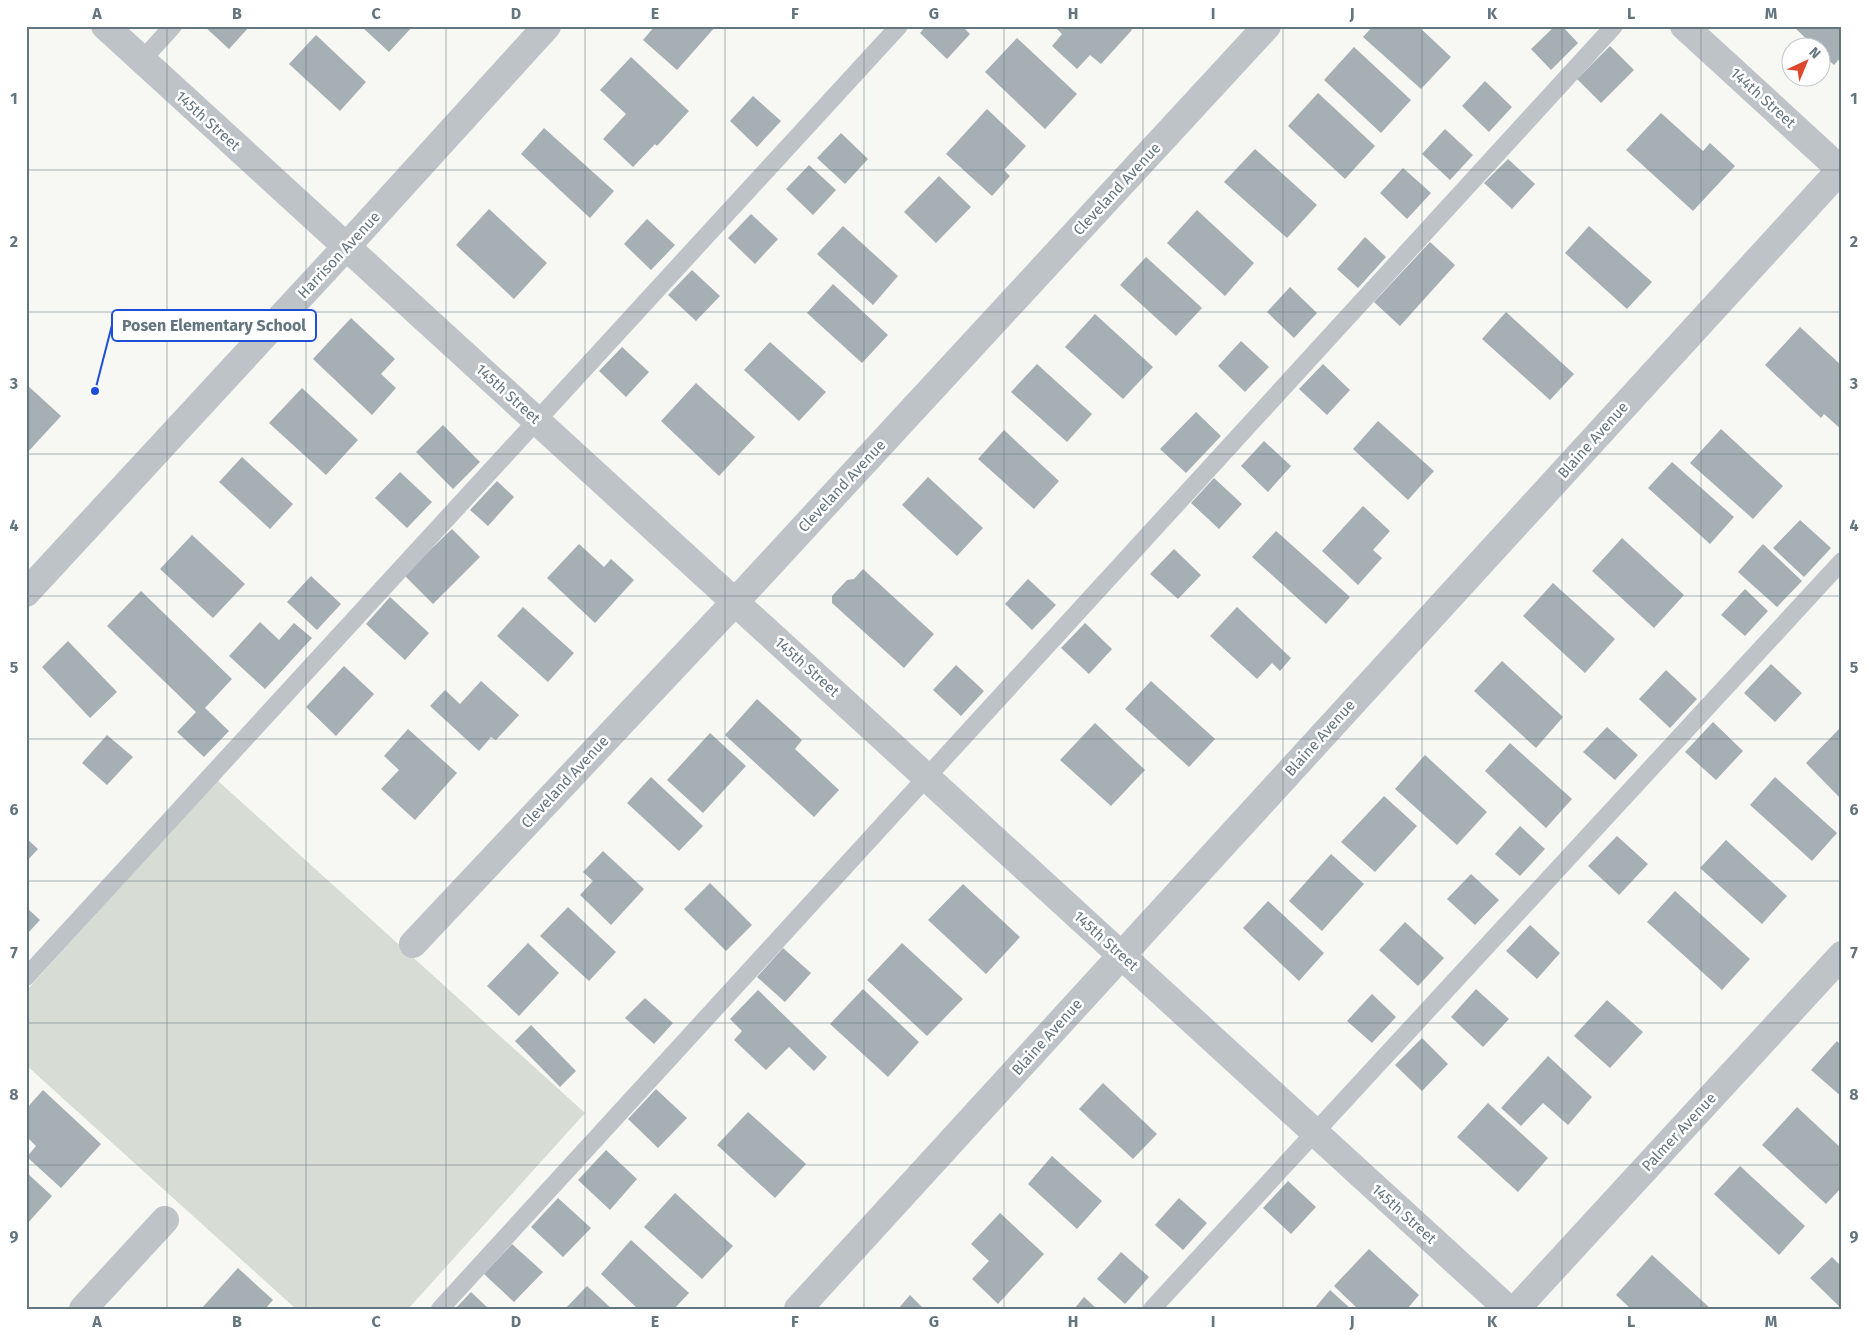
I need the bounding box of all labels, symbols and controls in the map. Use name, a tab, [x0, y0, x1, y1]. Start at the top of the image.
text: A	[91, 4, 102, 23]
text: B	[232, 4, 242, 23]
text: C	[371, 4, 381, 23]
text: D	[511, 4, 521, 23]
text: E	[651, 4, 659, 23]
text: F	[791, 4, 799, 23]
text: G	[929, 4, 939, 23]
text: H	[1068, 4, 1078, 23]
text: I	[1211, 4, 1215, 23]
text: J	[1348, 4, 1355, 23]
text: K	[1487, 4, 1498, 23]
text: L	[1627, 4, 1635, 23]
text: M	[1765, 4, 1778, 23]
north arrow	[1780, 38, 1830, 88]
text: N	[1805, 44, 1824, 62]
street label: 144th Street	[1727, 64, 1800, 132]
street label: 145th Street	[172, 87, 244, 155]
text: 1	[10, 89, 18, 108]
text: 1	[1850, 89, 1858, 108]
street label: Cleveland Avenue	[1069, 139, 1165, 239]
street label: Harrison Avenue	[294, 208, 384, 302]
text: 2	[10, 232, 18, 251]
text: 2	[1850, 232, 1858, 251]
callout: Posen Elementary School	[112, 310, 316, 341]
text: Posen Elementary School	[122, 316, 306, 335]
street label: 145th Street	[472, 360, 544, 428]
text: 3	[9, 374, 18, 393]
text: 3	[1849, 374, 1858, 393]
street label: Blaine Avenue	[1554, 398, 1632, 482]
street label: Cleveland Avenue	[794, 436, 890, 536]
text: 4	[9, 516, 19, 535]
text: 4	[1849, 516, 1859, 535]
street label: 145th Street	[771, 633, 843, 701]
text: 5	[10, 658, 19, 677]
text: 5	[1850, 658, 1859, 677]
street label: Blaine Avenue	[1281, 696, 1359, 780]
street label: Cleveland Avenue	[517, 732, 613, 832]
text: 6	[9, 800, 19, 819]
text: 6	[1849, 800, 1859, 819]
street label: 145th Street	[1070, 907, 1142, 975]
text: 7	[10, 943, 18, 962]
text: 7	[1850, 943, 1858, 962]
street label: Blaine Avenue	[1008, 995, 1086, 1079]
text: 8	[9, 1085, 19, 1104]
text: 8	[1849, 1085, 1859, 1104]
street label: Palmer Avenue	[1638, 1089, 1720, 1175]
street label: 145th Street	[1368, 1180, 1440, 1248]
text: 9	[10, 1227, 19, 1246]
text: 9	[1850, 1227, 1859, 1246]
text: A	[91, 1312, 102, 1331]
text: B	[232, 1312, 242, 1331]
text: C	[371, 1312, 381, 1331]
text: D	[511, 1312, 521, 1331]
text: E	[651, 1312, 659, 1331]
text: F	[791, 1312, 799, 1331]
text: G	[929, 1312, 939, 1331]
text: H	[1068, 1312, 1078, 1331]
text: I	[1211, 1312, 1215, 1331]
text: J	[1348, 1312, 1355, 1331]
text: K	[1487, 1312, 1498, 1331]
text: L	[1627, 1312, 1635, 1331]
text: M	[1765, 1312, 1778, 1331]

